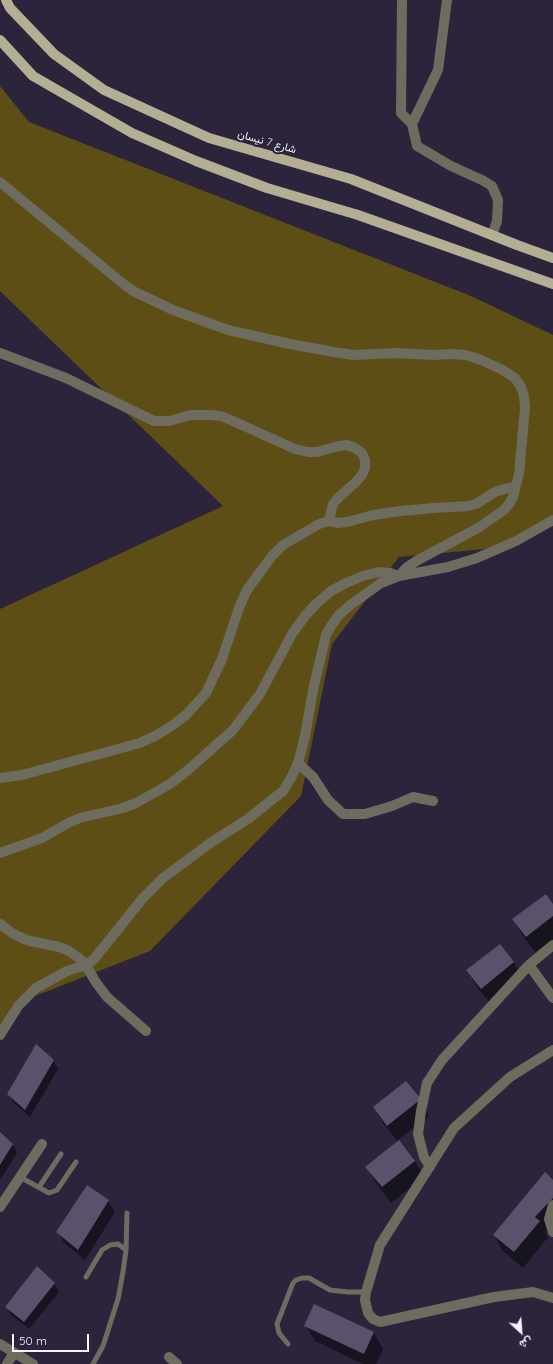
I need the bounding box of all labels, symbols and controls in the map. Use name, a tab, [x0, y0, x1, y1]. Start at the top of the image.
street label: شارع 7 نيسان	[236, 127, 298, 157]
north arrow	[501, 1312, 541, 1352]
scale bar	[14, 1326, 91, 1352]
text: 50 m	[19, 1333, 47, 1348]
text: ش	[517, 1334, 535, 1352]

